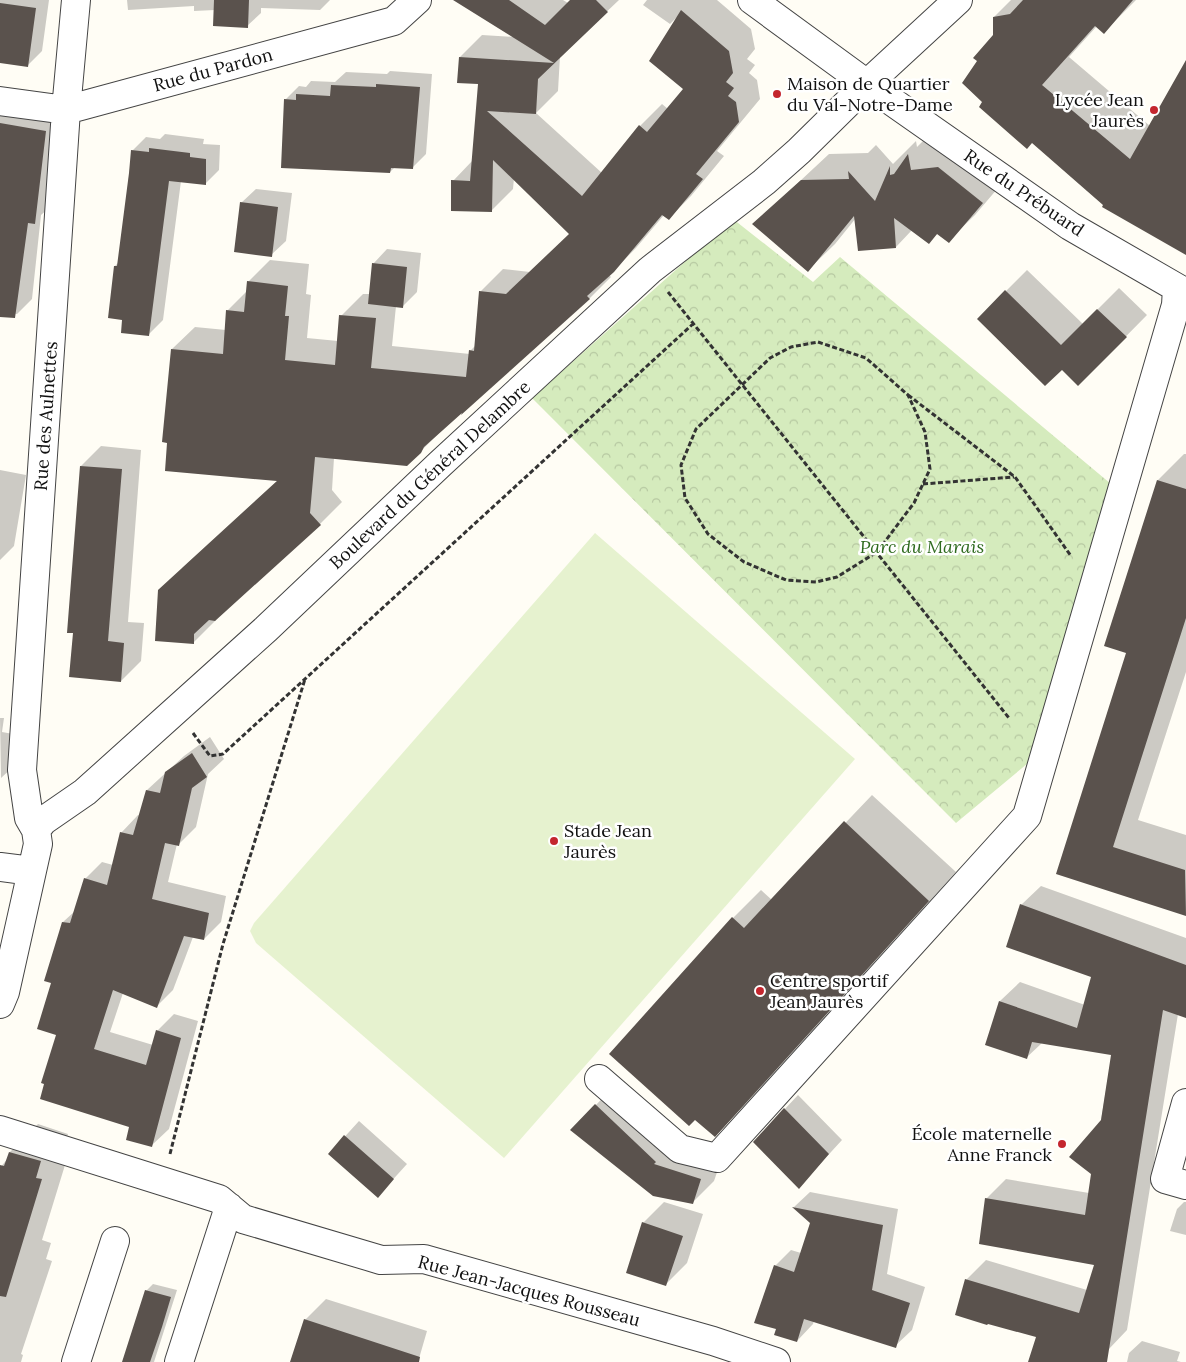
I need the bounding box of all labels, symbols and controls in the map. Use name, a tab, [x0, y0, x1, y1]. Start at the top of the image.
street label: Rue du Pardon	[151, 43, 275, 97]
place label: Maison de Quartier du Val-Notre-Dame	[787, 72, 953, 116]
marker: Maison de Quartier du Val-Notre-Dame	[771, 88, 783, 100]
place label: Lycée Jean Jaurès	[1055, 88, 1144, 132]
marker: Lycée Jean Jaurès	[1148, 104, 1160, 116]
street label: Rue du Prébuard	[960, 144, 1089, 241]
street label: Rue des Aulnettes	[29, 340, 62, 491]
street label: Boulevard du Général Delambre	[324, 375, 535, 574]
park label: Parc du Marais	[860, 535, 984, 558]
place label: Stade Jean Jaurès	[563, 819, 652, 863]
marker: Stade Jean Jaurès	[548, 835, 560, 847]
place label: Centre sportif Jean Jaurès	[769, 969, 890, 1013]
marker: Centre sportif Jean Jaurès	[754, 985, 766, 997]
place label: École maternelle Anne Franck	[911, 1122, 1052, 1166]
marker: École maternelle Anne Franck	[1056, 1138, 1068, 1150]
street label: Rue Jean-Jacques Rousseau	[415, 1250, 643, 1331]

